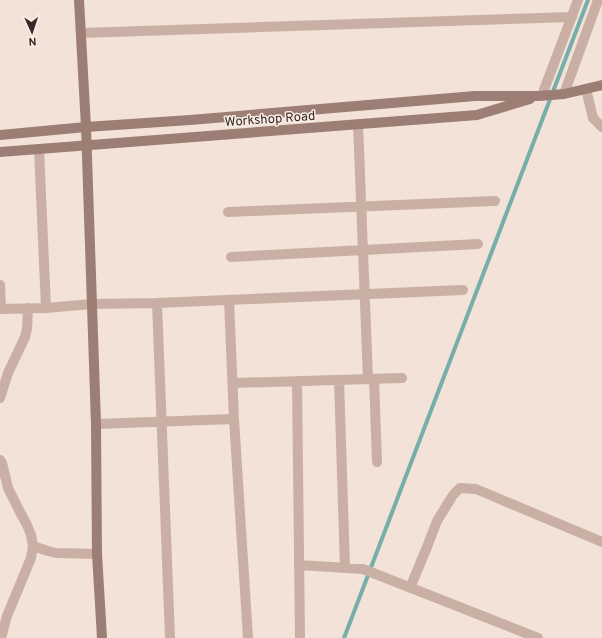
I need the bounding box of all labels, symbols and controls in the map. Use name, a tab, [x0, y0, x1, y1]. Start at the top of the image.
north arrow	[12, 12, 52, 52]
text: N	[28, 34, 37, 48]
street label: Workshop Road	[224, 109, 316, 131]

